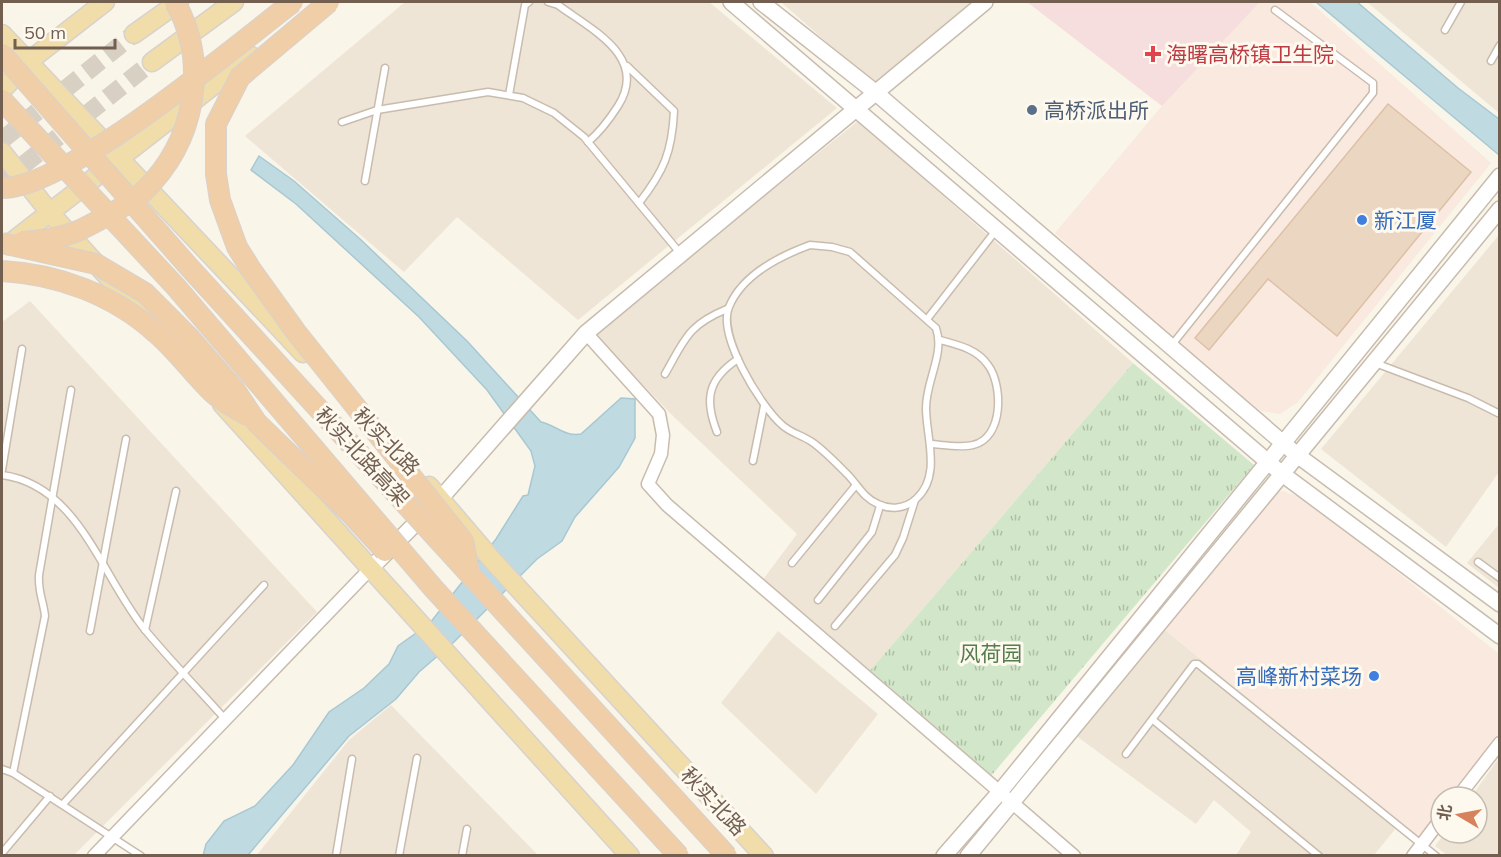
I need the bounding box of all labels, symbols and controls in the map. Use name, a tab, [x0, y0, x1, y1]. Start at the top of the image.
scale bar	[15, 12, 116, 50]
text: 50 m	[24, 21, 66, 44]
place label: 海曙高桥镇卫生院	[1166, 41, 1334, 67]
marker: 海曙高桥镇卫生院	[1144, 45, 1162, 63]
place label: 高桥派出所	[1044, 97, 1149, 123]
marker: 高桥派出所	[1025, 103, 1039, 117]
place label: 新江厦	[1374, 207, 1437, 233]
marker: 新江厦	[1355, 213, 1369, 227]
street label: 秋实北路高架	[311, 401, 415, 511]
street label: 秋实北路	[348, 402, 426, 480]
park label: 风荷园	[960, 640, 1023, 666]
place label: 高峰新村菜场	[1236, 663, 1362, 689]
marker: 高峰新村菜场	[1367, 669, 1381, 683]
street label: 秋实北路	[676, 761, 752, 841]
north arrow	[1429, 785, 1489, 845]
text: 北	[1433, 803, 1455, 822]

